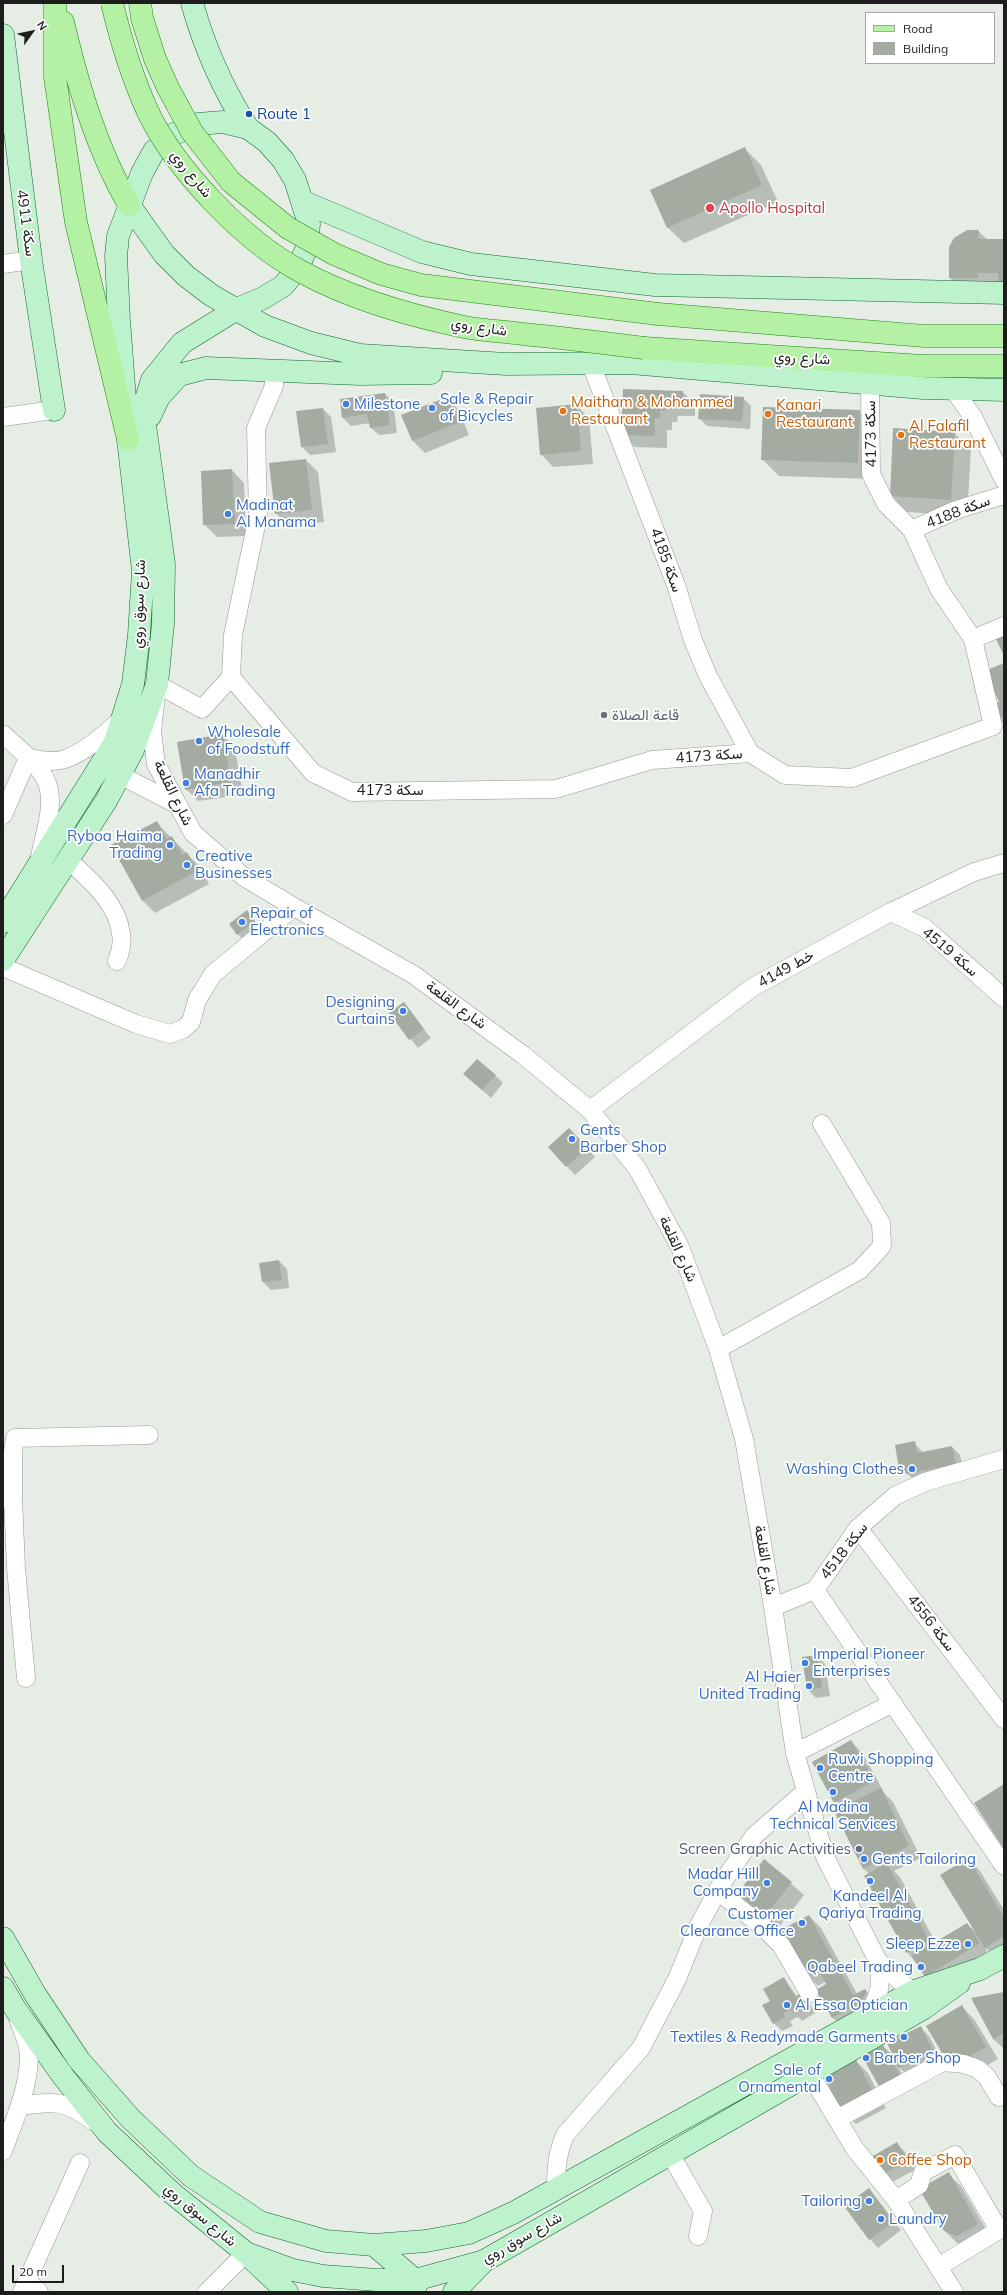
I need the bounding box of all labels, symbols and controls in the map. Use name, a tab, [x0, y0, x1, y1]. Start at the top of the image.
north arrow	[12, 12, 52, 52]
legend	[865, 12, 995, 64]
text: N	[34, 18, 50, 33]
text: Road	[903, 21, 932, 36]
text: Building	[903, 41, 948, 56]
place label: Route 1	[257, 105, 311, 123]
marker: Route 1	[244, 109, 254, 119]
street label: شارع روي	[166, 146, 216, 202]
street label: سكة 4911	[12, 188, 40, 258]
place label: Apollo Hospital	[719, 199, 825, 217]
marker: Apollo Hospital	[704, 202, 716, 214]
street label: شارع روي	[450, 314, 508, 340]
street label: شارع روي	[773, 347, 831, 369]
place label: Sale & Repair of Bicycles	[440, 390, 533, 425]
place label: Maitham & Mohammed Restaurant	[571, 393, 733, 428]
place label: Milestone	[354, 395, 420, 413]
place label: Kanari Restaurant	[776, 396, 853, 431]
marker: Milestone	[341, 399, 351, 409]
street label: سكة 4173	[861, 400, 881, 468]
marker: Sale & Repair of Bicycles	[427, 403, 437, 413]
marker: Maitham & Mohammed Restaurant	[558, 406, 568, 416]
marker: Kanari Restaurant	[763, 409, 773, 419]
place label: Al Falafil Restaurant	[909, 417, 986, 452]
marker: Al Falafil Restaurant	[896, 430, 906, 440]
street label: سكة 4188	[923, 492, 993, 532]
place label: Madinat Al Manama	[236, 496, 316, 531]
marker: Madinat Al Manama	[223, 509, 233, 519]
street label: سكة 4185	[646, 525, 686, 595]
street label: شارع سوق روي	[128, 559, 150, 649]
place label: قاعة الصلاة	[612, 706, 679, 724]
marker: قاعة الصلاة	[599, 710, 609, 720]
place label: Wholesale of Foodstuff	[207, 723, 290, 758]
marker: Wholesale of Foodstuff	[194, 736, 204, 746]
street label: سكة 4173	[675, 745, 743, 767]
street label: شارع القلعة	[149, 757, 197, 829]
place label: Manadhir Afa Trading	[194, 765, 276, 800]
marker: Manadhir Afa Trading	[181, 778, 191, 788]
street label: سكة 4173	[356, 781, 424, 799]
place label: Ryboa Haima Trading	[67, 827, 162, 862]
marker: Ryboa Haima Trading	[165, 840, 175, 850]
place label: Creative Businesses	[195, 847, 272, 882]
marker: Creative Businesses	[182, 860, 192, 870]
place label: Repair of Electronics	[250, 904, 324, 939]
marker: Repair of Electronics	[237, 917, 247, 927]
street label: سكة 4519	[918, 924, 982, 980]
street label: 4149 خط	[755, 946, 817, 992]
street label: شارع القلعة	[422, 977, 490, 1033]
place label: Designing Curtains	[325, 993, 395, 1028]
marker: Designing Curtains	[398, 1006, 408, 1016]
place label: Gents Barber Shop	[580, 1121, 667, 1156]
marker: Gents Barber Shop	[567, 1134, 577, 1144]
street label: شارع القلعة	[655, 1213, 701, 1285]
place label: Washing Clothes	[786, 1460, 904, 1478]
marker: Washing Clothes	[907, 1464, 917, 1474]
street label: سكة 4518	[816, 1519, 872, 1583]
street label: شارع القلعة	[750, 1524, 780, 1596]
street label: سكة 4556	[903, 1591, 959, 1655]
place label: Imperial Pioneer Enterprises	[813, 1645, 925, 1680]
marker: Imperial Pioneer Enterprises	[800, 1658, 810, 1668]
place label: Al Haier United Trading	[699, 1668, 801, 1703]
marker: Al Haier United Trading	[804, 1681, 814, 1691]
place label: Ruwi Shopping Centre	[828, 1750, 934, 1785]
marker: Ruwi Shopping Centre	[815, 1763, 825, 1773]
marker: Al Madina Technical Services	[828, 1787, 838, 1797]
place label: Al Madina Technical Services	[770, 1798, 896, 1833]
place label: Screen Graphic Activities	[679, 1840, 851, 1858]
marker: Screen Graphic Activities	[854, 1844, 864, 1854]
place label: Gents Tailoring	[872, 1850, 976, 1868]
marker: Gents Tailoring	[859, 1854, 869, 1864]
place label: Madar Hill Company	[688, 1865, 759, 1900]
marker: Kandeel Al Qariya Trading	[865, 1876, 875, 1886]
marker: Madar Hill Company	[762, 1878, 772, 1888]
place label: Kandeel Al Qariya Trading	[818, 1887, 922, 1922]
place label: Customer Clearance Office	[680, 1905, 794, 1940]
marker: Customer Clearance Office	[797, 1918, 807, 1928]
place label: Sleep Ezze	[885, 1935, 960, 1953]
marker: Sleep Ezze	[963, 1939, 973, 1949]
place label: Qabeel Trading	[807, 1958, 913, 1976]
marker: Qabeel Trading	[916, 1962, 926, 1972]
place label: Al Essa Optician	[795, 1996, 908, 2014]
marker: Al Essa Optician	[782, 2000, 792, 2010]
place label: Textiles & Readymade Garments	[670, 2028, 896, 2046]
marker: Textiles & Readymade Garments	[899, 2032, 909, 2042]
place label: Barber Shop	[874, 2049, 961, 2067]
marker: Barber Shop	[861, 2053, 871, 2063]
place label: Sale of Ornamental	[738, 2061, 821, 2096]
marker: Sale of Ornamental	[824, 2074, 834, 2084]
place label: Coffee Shop	[888, 2151, 972, 2169]
marker: Coffee Shop	[875, 2155, 885, 2165]
street label: شارع سوق روي	[160, 2179, 240, 2251]
place label: Tailoring	[802, 2192, 861, 2210]
marker: Tailoring	[864, 2196, 874, 2206]
street label: شارع سوق روي	[479, 2209, 565, 2267]
place label: Laundry	[889, 2210, 946, 2228]
marker: Laundry	[876, 2214, 886, 2224]
scale bar	[14, 2257, 66, 2283]
text: 20 m	[19, 2264, 47, 2279]

